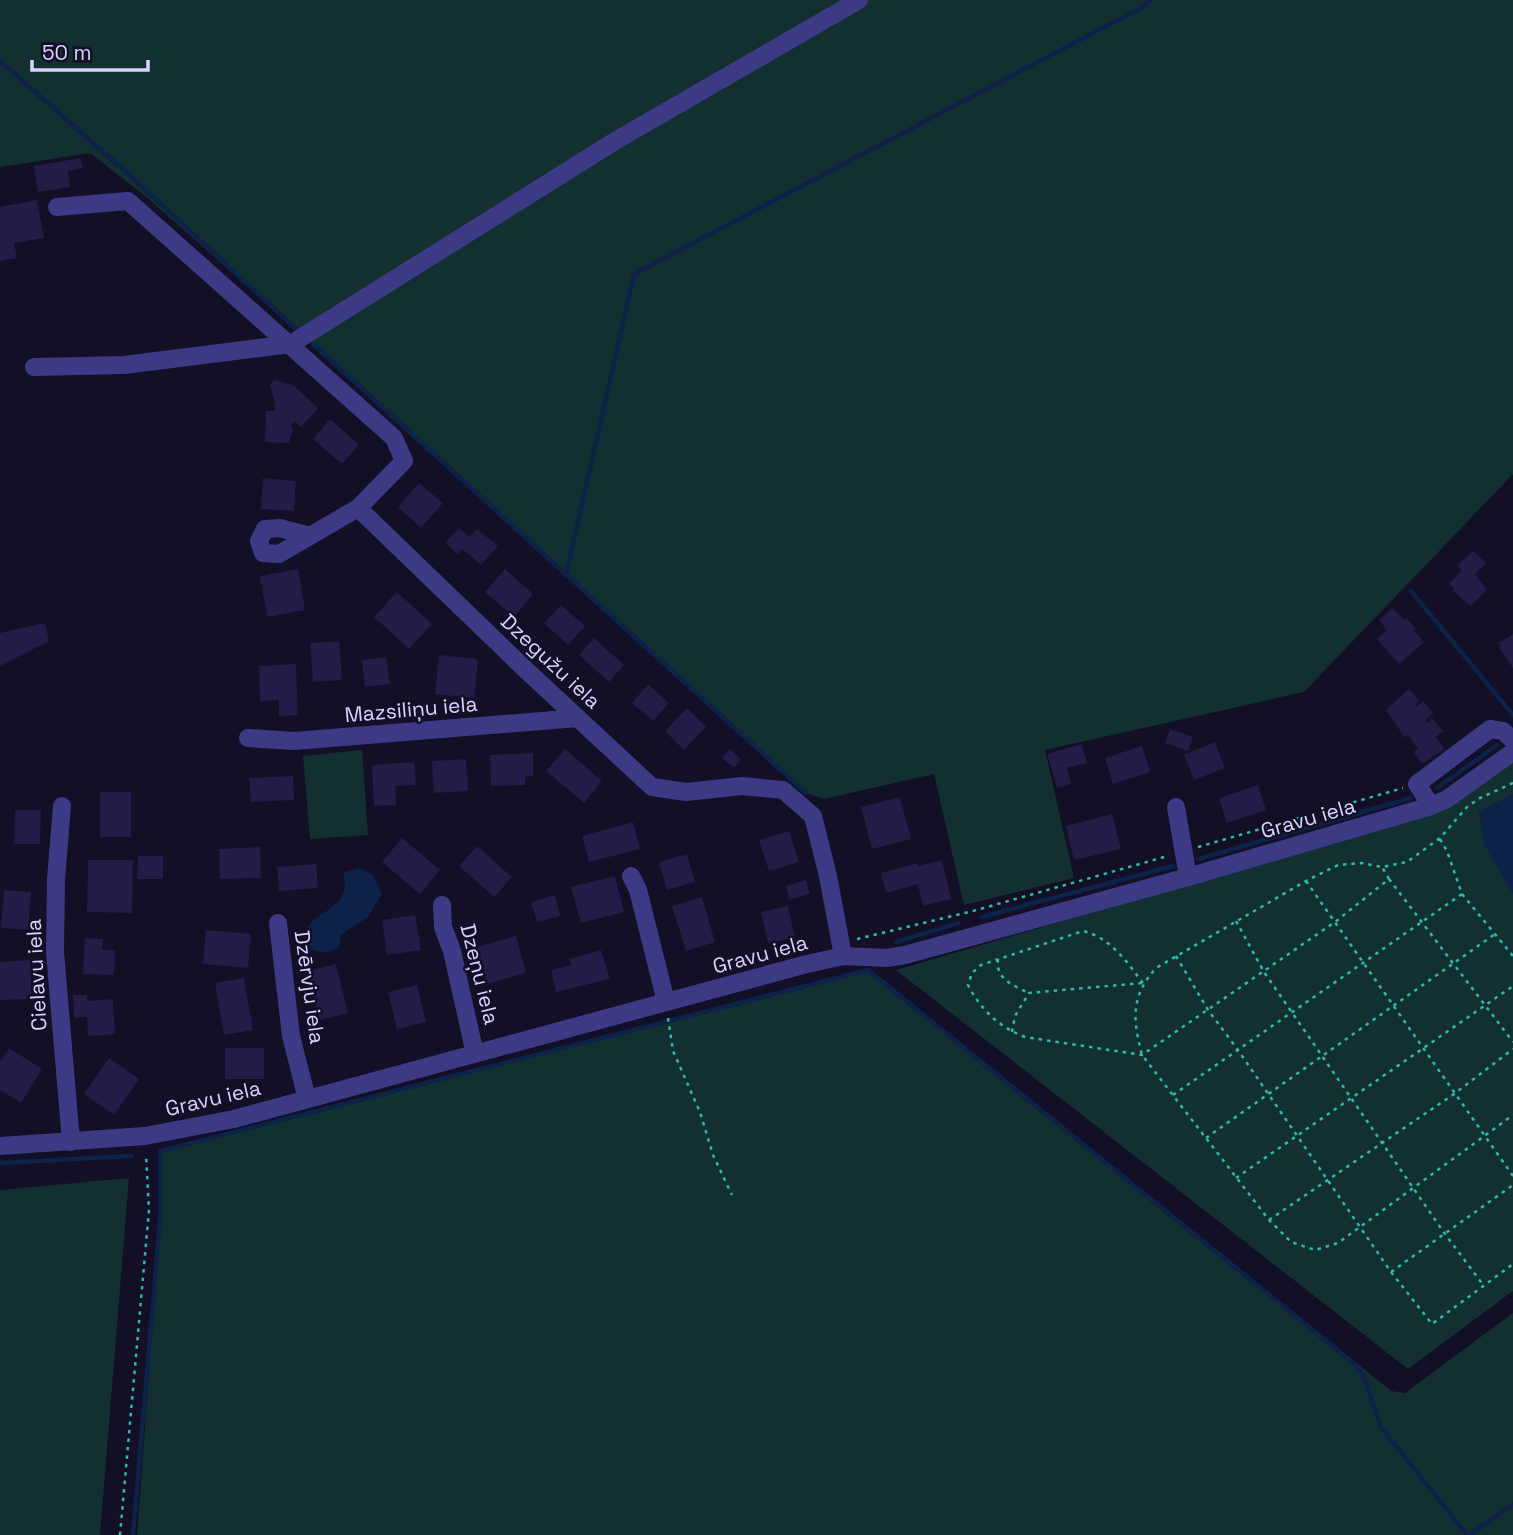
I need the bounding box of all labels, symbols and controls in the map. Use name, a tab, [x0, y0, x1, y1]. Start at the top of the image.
scale bar	[32, 28, 147, 72]
text: 50 m	[42, 39, 92, 66]
street label: Dzegužu iela	[495, 608, 607, 714]
street label: Mazsiliņu iela	[343, 690, 479, 728]
street label: Gravu iela	[1258, 792, 1358, 844]
street label: Cielavu iela	[20, 918, 52, 1032]
street label: Dzeņu iela	[454, 921, 506, 1027]
street label: Dzērvju iela	[289, 928, 331, 1046]
street label: Gravu iela	[710, 928, 810, 980]
street label: Gravu iela	[163, 1074, 263, 1122]

